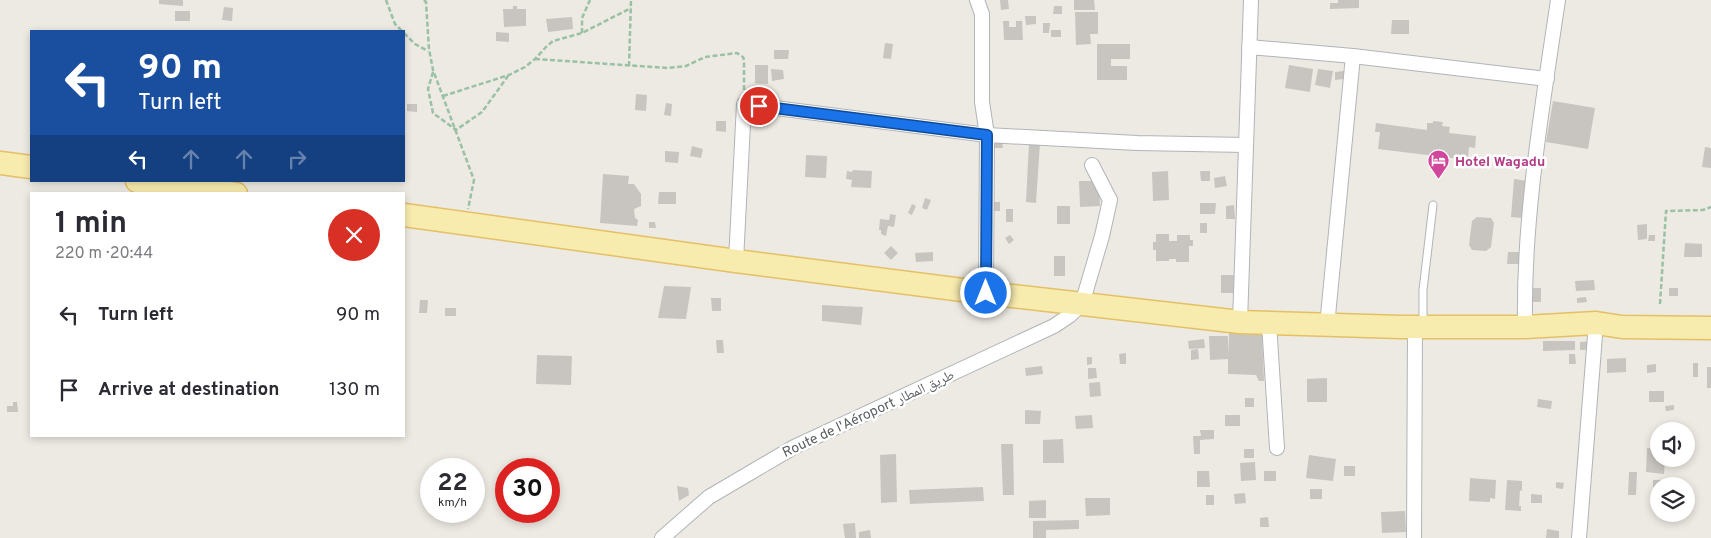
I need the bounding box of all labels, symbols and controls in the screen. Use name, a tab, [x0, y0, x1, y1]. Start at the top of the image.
text: 90 m	[138, 47, 222, 91]
icon: left	[55, 50, 120, 115]
pin	[738, 85, 780, 127]
text: Turn left	[138, 90, 221, 117]
icon: arrive	[745, 92, 773, 120]
icon: left	[124, 145, 152, 173]
icon: ahead	[177, 145, 205, 173]
icon: ahead	[230, 145, 258, 173]
icon: right	[283, 145, 311, 173]
hotel icon: Hotel Wagadu	[1427, 149, 1451, 180]
place label: Hotel Wagadu	[1455, 154, 1545, 171]
text: 1 min	[55, 206, 127, 243]
button: close	[328, 209, 380, 261]
text: 220 m · 20:44	[55, 244, 153, 264]
position arrow	[959, 266, 1011, 318]
icon: left	[55, 301, 83, 329]
text: Turn left	[98, 303, 174, 327]
text: 90 m	[336, 303, 380, 327]
street label: Route de l'Aéroport طريق المطار	[780, 367, 957, 462]
icon: arrive	[55, 376, 83, 404]
text: Arrive at destination	[98, 378, 279, 402]
text: 130 m	[329, 378, 380, 402]
map controls	[1650, 422, 1695, 522]
button: sound	[1650, 422, 1695, 467]
speed limit sign: 30	[495, 458, 560, 523]
text: 22	[437, 468, 468, 500]
button: layers	[1650, 477, 1695, 522]
text: km/h	[438, 495, 467, 511]

